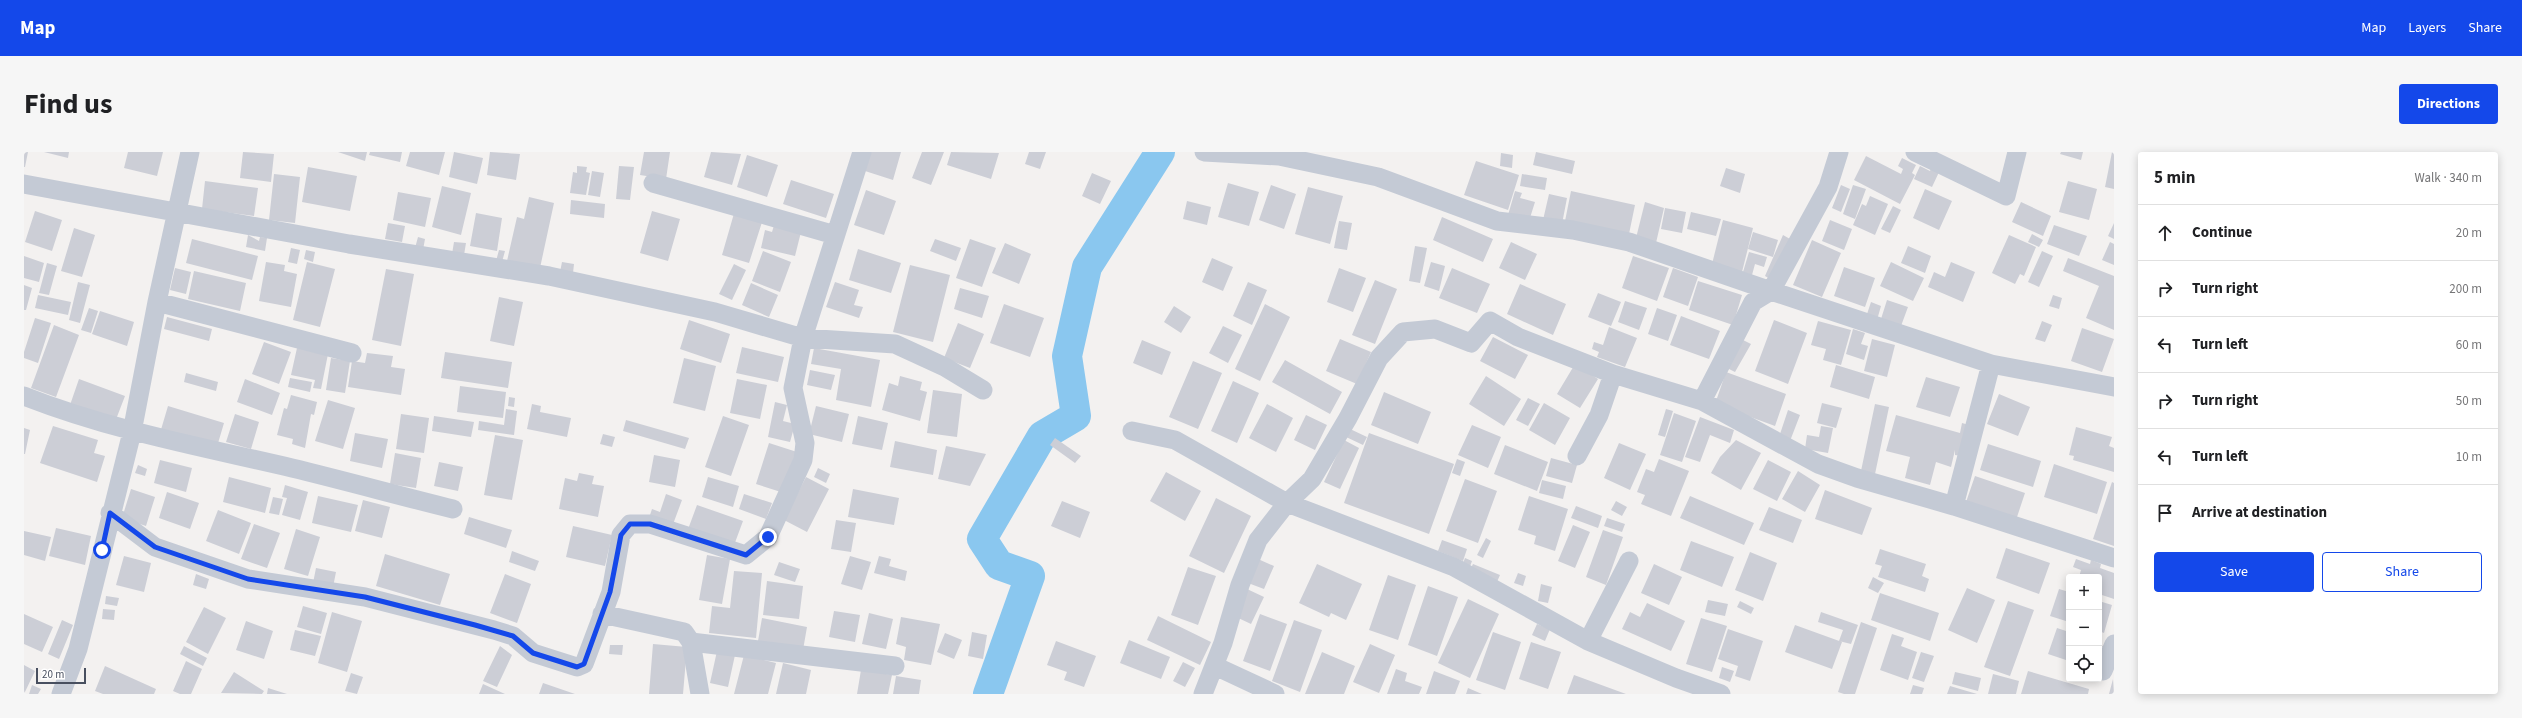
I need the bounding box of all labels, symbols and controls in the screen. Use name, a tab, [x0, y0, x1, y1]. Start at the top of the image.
text: Map	[20, 15, 55, 42]
text: Map	[2361, 18, 2386, 38]
text: Layers	[2408, 18, 2446, 38]
text: Share	[2468, 18, 2502, 38]
text: Find us	[24, 84, 112, 124]
button: Directions	[2399, 84, 2498, 124]
text: 5 min	[2154, 166, 2195, 190]
text: Walk · 340 m	[2414, 169, 2482, 187]
icon: ahead	[2154, 222, 2176, 244]
text: Continue	[2192, 222, 2252, 243]
text: 20 m	[2456, 224, 2482, 242]
icon: right	[2154, 278, 2176, 300]
text: Turn right	[2192, 278, 2258, 299]
text: 200 m	[2449, 280, 2482, 298]
icon: left	[2154, 334, 2176, 356]
text: Turn left	[2192, 334, 2248, 355]
text: 60 m	[2456, 336, 2482, 354]
icon: right	[2154, 390, 2176, 412]
text: Turn right	[2192, 390, 2258, 411]
text: 50 m	[2456, 392, 2482, 410]
icon: left	[2154, 446, 2176, 468]
text: Turn left	[2192, 446, 2248, 467]
text: 10 m	[2456, 448, 2482, 466]
icon: arrive	[2154, 502, 2176, 524]
text: Arrive at destination	[2192, 502, 2327, 523]
route end	[759, 528, 777, 546]
route start	[93, 541, 111, 559]
button: Save	[2154, 552, 2314, 592]
button: Share	[2322, 552, 2482, 592]
map controls	[2066, 574, 2102, 682]
button: +	[2066, 574, 2102, 610]
button: −	[2066, 610, 2102, 646]
button: locate	[2066, 646, 2102, 682]
scale bar	[36, 666, 86, 685]
text: 20 m	[42, 667, 64, 682]

